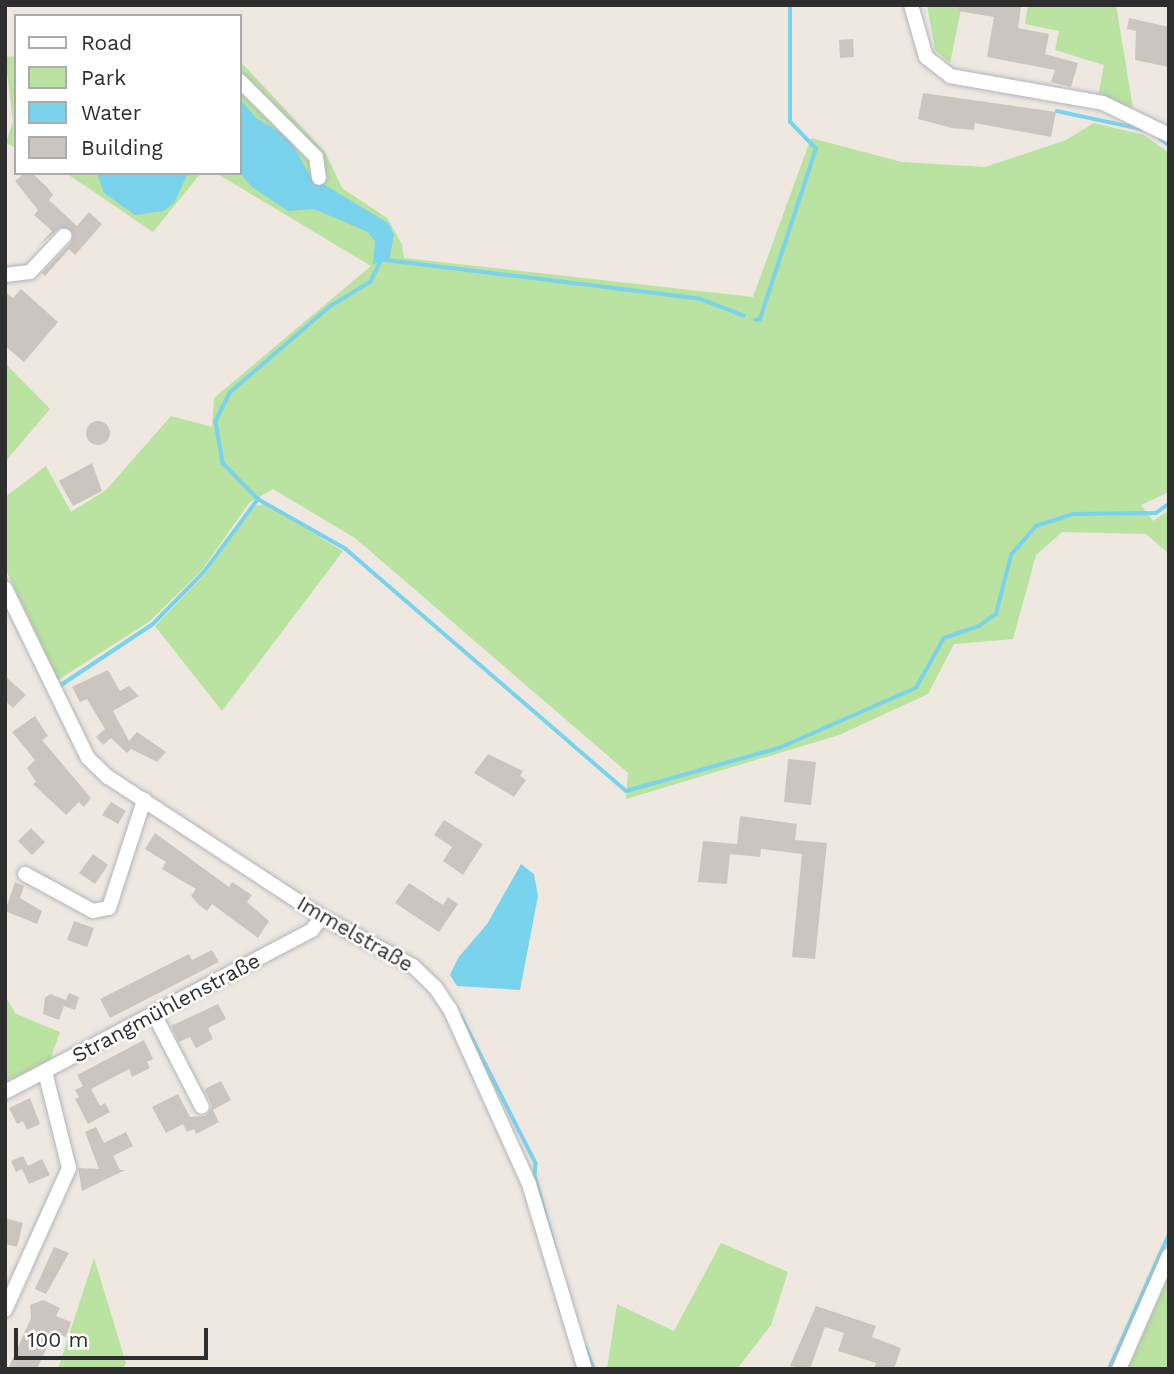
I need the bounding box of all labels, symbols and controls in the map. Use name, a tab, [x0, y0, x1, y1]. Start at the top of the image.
legend	[14, 14, 242, 175]
text: Road	[81, 30, 132, 55]
text: Park	[81, 65, 126, 90]
text: Water	[81, 100, 141, 125]
text: Building	[81, 135, 163, 160]
street label: Immelstraße	[293, 891, 417, 977]
street label: Strangmühlenstraße	[68, 948, 264, 1068]
scale bar	[18, 1314, 212, 1358]
text: 100 m	[27, 1327, 89, 1352]

